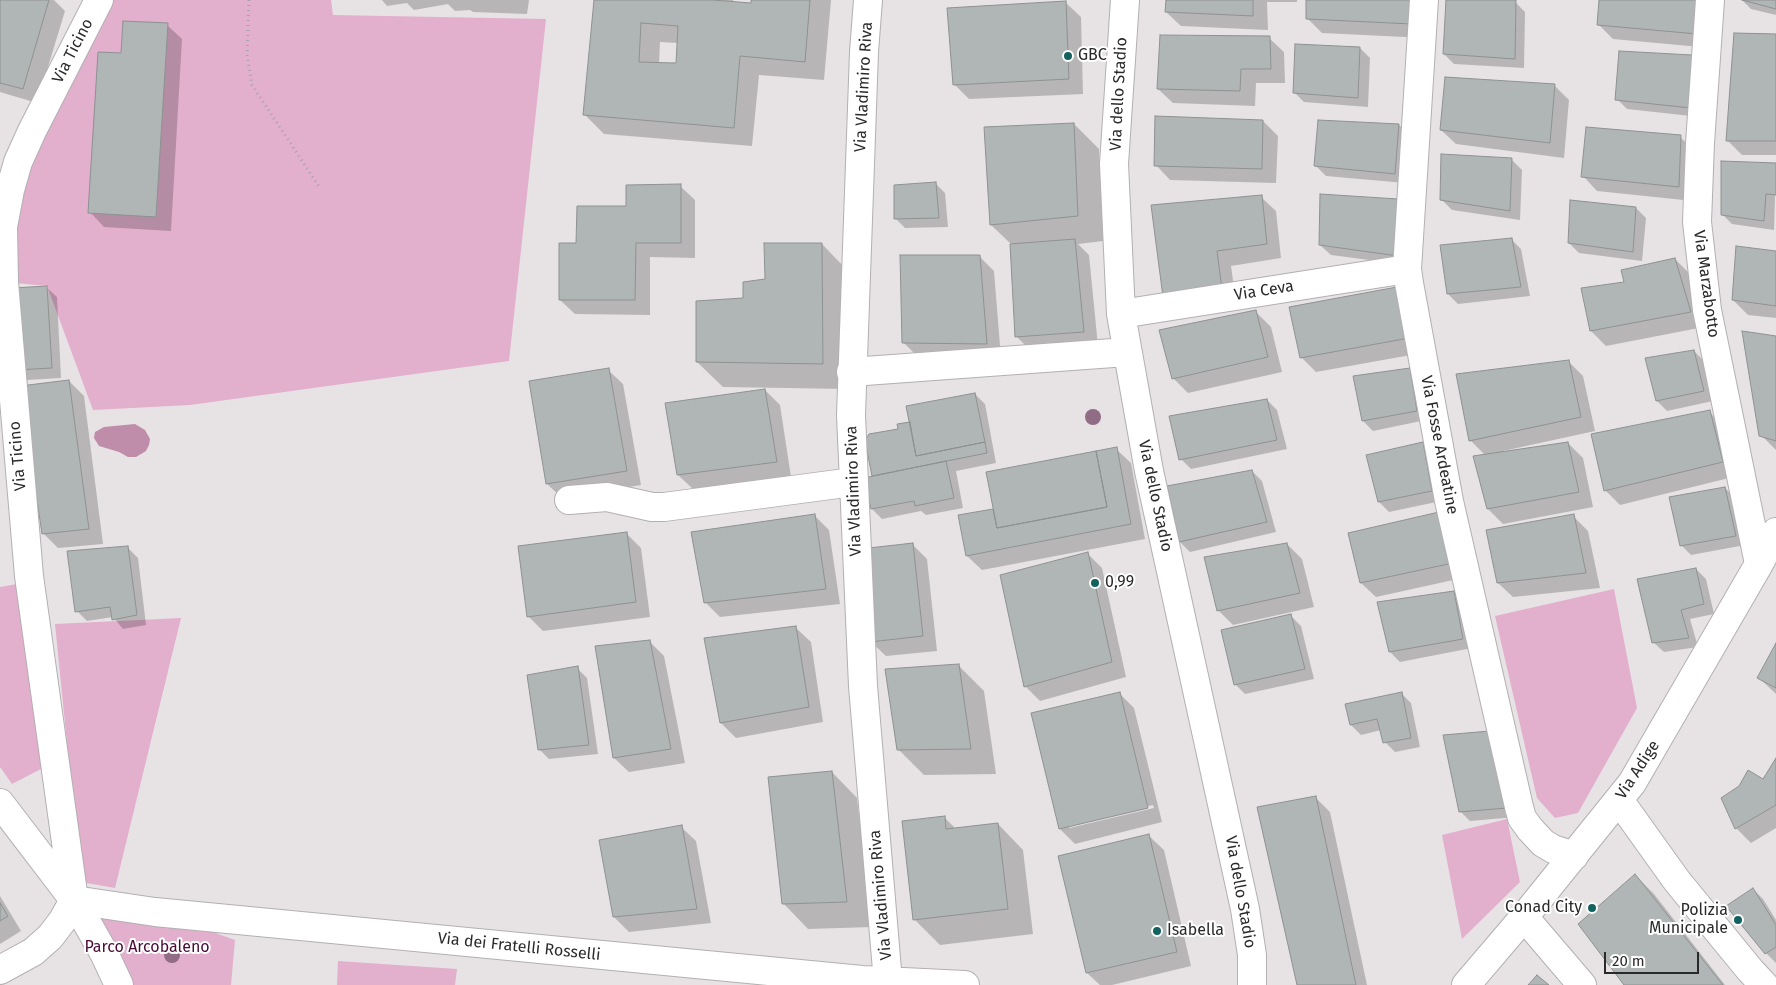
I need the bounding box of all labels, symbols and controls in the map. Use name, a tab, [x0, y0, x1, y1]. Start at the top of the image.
street label: Via Ticino	[49, 15, 97, 87]
street label: Via Vladimiro Riva	[851, 21, 877, 153]
street label: Via dello Stadio	[1106, 37, 1132, 151]
place label: GBC	[1078, 46, 1107, 66]
marker: GBC	[1062, 50, 1074, 62]
street label: Via Marzabotto	[1689, 229, 1723, 339]
street label: Via Ceva	[1233, 277, 1295, 305]
street label: Via Fosse Ardeatine	[1416, 374, 1462, 516]
street label: Via Ticino	[5, 420, 31, 492]
street label: Via Vladimiro Riva	[842, 425, 866, 557]
street label: Via dello Stadio	[1134, 438, 1176, 554]
place label: 0,99	[1105, 573, 1134, 593]
marker: 0,99	[1089, 577, 1101, 589]
street label: Via Adige	[1612, 737, 1664, 803]
street label: Via Vladimiro Riva	[866, 829, 896, 961]
street label: Via dello Stadio	[1221, 834, 1259, 950]
place label: Conad City	[1505, 898, 1582, 918]
place label: Polizia Municipale	[1649, 901, 1728, 939]
marker: Conad City	[1586, 902, 1598, 914]
marker: Polizia Municipale	[1732, 914, 1744, 926]
place label: Isabella	[1167, 921, 1224, 941]
marker: Isabella	[1151, 925, 1163, 937]
street label: Via dei Fratelli Rosselli	[437, 929, 601, 965]
park label: Parco Arcobaleno	[84, 938, 210, 958]
scale bar	[1606, 942, 1701, 974]
text: 20 m	[1612, 952, 1645, 970]

